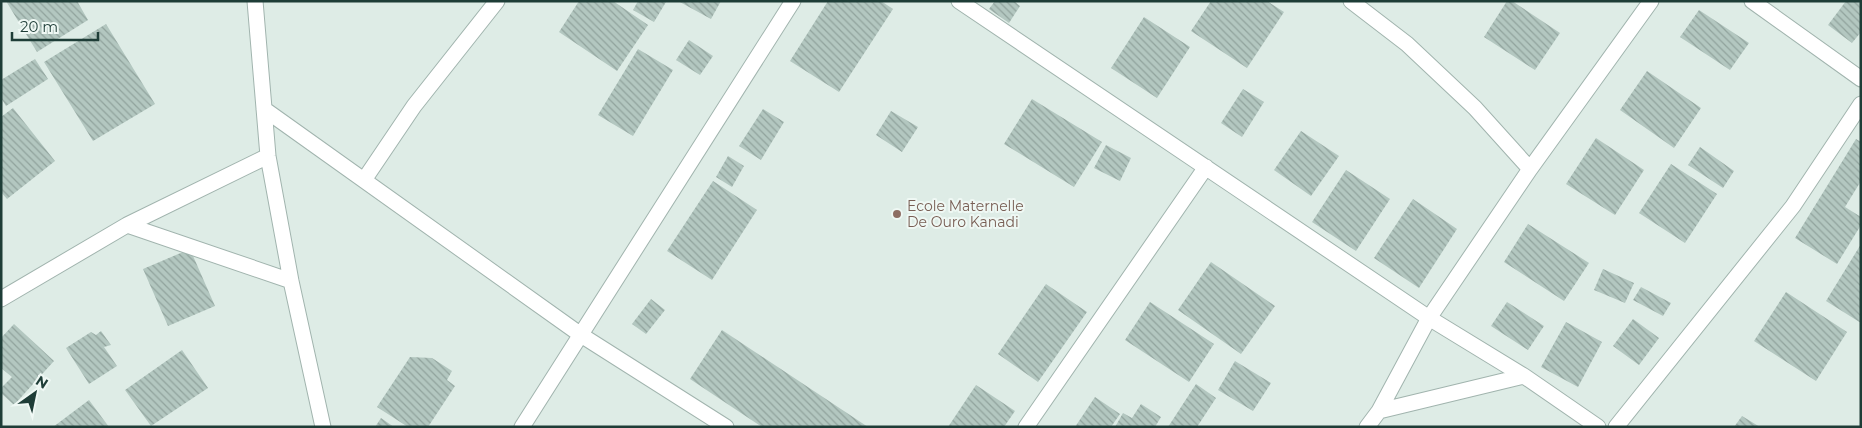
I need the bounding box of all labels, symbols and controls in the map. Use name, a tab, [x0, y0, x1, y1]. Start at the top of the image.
scale bar	[12, 10, 99, 42]
text: 20 m	[20, 17, 58, 36]
place label: Ecole Maternelle De Ouro Kanadi	[907, 197, 1024, 231]
marker: Ecole Maternelle De Ouro Kanadi	[891, 208, 903, 220]
north arrow	[10, 368, 60, 418]
text: N	[32, 371, 52, 393]

